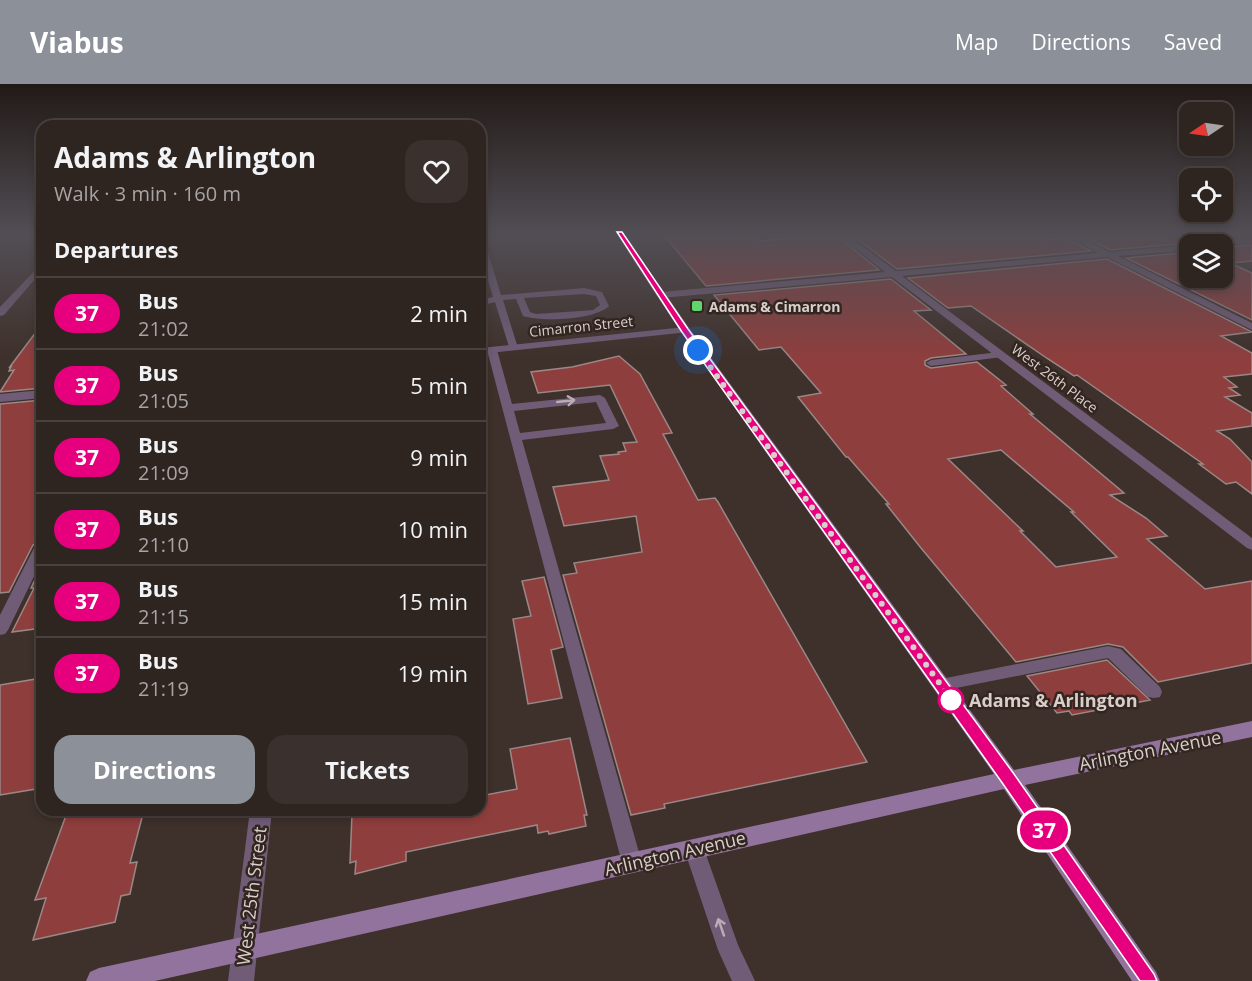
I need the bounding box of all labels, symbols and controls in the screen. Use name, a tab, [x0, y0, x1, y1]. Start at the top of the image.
text: Viabus	[30, 23, 124, 61]
text: Map	[955, 28, 998, 56]
text: Directions	[1031, 28, 1131, 56]
text: Saved	[1164, 28, 1222, 56]
north arrow	[1179, 102, 1233, 156]
map controls	[1179, 102, 1233, 288]
text: Adams & Arlington	[54, 138, 316, 176]
button: heart	[405, 140, 468, 203]
button: locate	[1179, 168, 1233, 222]
text: Walk · 3 min · 160 m	[54, 180, 241, 207]
text: Departures	[54, 234, 178, 264]
button: layers	[1179, 234, 1233, 288]
text: Bus	[138, 285, 178, 315]
place label: Adams & Cimarron	[709, 297, 840, 316]
text: 2 min	[410, 298, 468, 328]
text: 37	[75, 299, 99, 327]
marker: Adams & Cimarron	[690, 299, 704, 313]
street label: Cimarron Street	[528, 311, 634, 341]
text: 21:02	[138, 315, 189, 342]
your location	[683, 335, 713, 365]
street label: West 26th Place	[1008, 339, 1102, 417]
text: Bus	[138, 357, 178, 387]
text: 5 min	[410, 370, 468, 400]
text: 37	[75, 371, 99, 399]
text: 21:05	[138, 387, 189, 414]
one-way arrow	[556, 395, 576, 406]
text: Bus	[138, 429, 178, 459]
text: 9 min	[410, 442, 468, 472]
text: 37	[75, 443, 99, 471]
text: 21:09	[138, 459, 189, 486]
text: Bus	[138, 501, 178, 531]
text: 10 min	[398, 514, 468, 544]
text: 37	[75, 515, 99, 543]
text: 21:10	[138, 531, 189, 558]
text: Bus	[138, 573, 178, 603]
text: 15 min	[398, 586, 468, 616]
text: 37	[75, 587, 99, 615]
text: 21:15	[138, 603, 189, 630]
text: Bus	[138, 645, 178, 675]
text: 19 min	[398, 658, 468, 688]
text: 37	[75, 659, 99, 687]
text: 21:19	[138, 675, 189, 702]
marker: Adams & Arlington	[938, 687, 964, 713]
place label: Adams & Arlington	[969, 688, 1138, 712]
street label: Arlington Avenue	[1077, 724, 1223, 776]
button: Directions	[54, 735, 255, 804]
button: Tickets	[267, 735, 468, 804]
line badge: 37	[1017, 810, 1071, 850]
text: 37	[1032, 816, 1056, 844]
street label: West 25th Street	[231, 825, 271, 967]
street label: Arlington Avenue	[602, 825, 748, 881]
one-way arrow	[715, 918, 726, 937]

